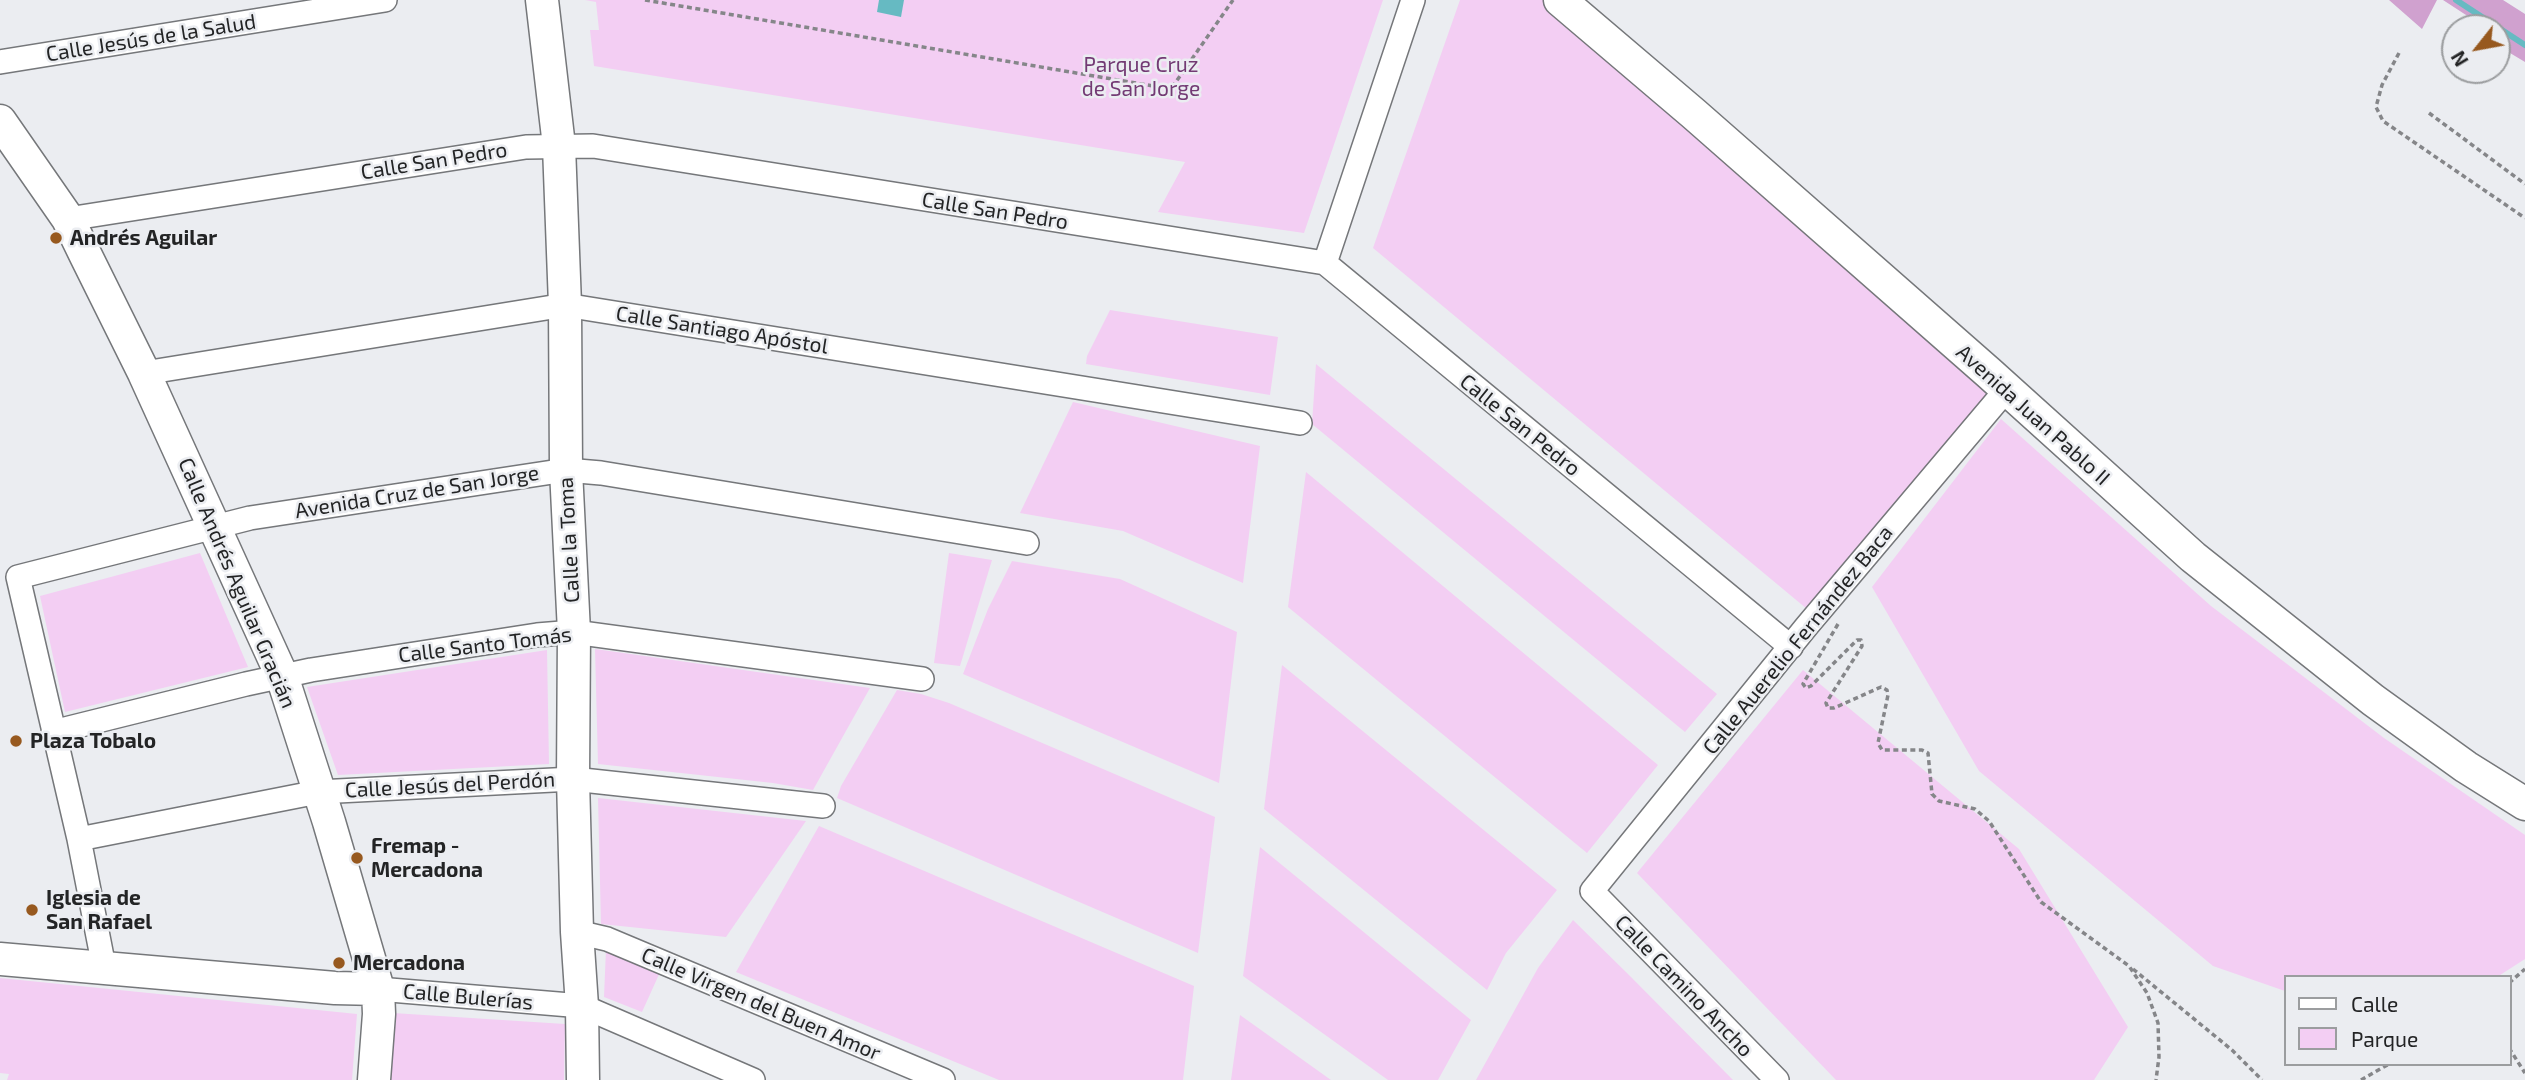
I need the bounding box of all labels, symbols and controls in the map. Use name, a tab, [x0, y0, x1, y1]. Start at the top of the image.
street label: Calle Jesús de la Salud	[44, 9, 258, 67]
north arrow	[2441, 14, 2511, 84]
text: N	[2446, 47, 2473, 71]
park label: Parque Cruz de San Jorge	[1082, 52, 1200, 102]
street label: Calle San Pedro	[359, 137, 509, 185]
street label: Calle San Pedro	[920, 187, 1070, 235]
place label: Andrés Aguilar	[70, 225, 217, 251]
marker: Andrés Aguilar	[48, 230, 64, 246]
street label: Calle Santiago Apóstol	[614, 301, 830, 359]
street label: Avenida Juan Pablo II	[1951, 339, 2115, 491]
street label: Calle San Pedro	[1455, 369, 1585, 481]
street label: Calle Andrés Aguilar Gracián	[173, 454, 301, 712]
street label: Avenida Cruz de San Jorge	[293, 460, 541, 524]
street label: Calle la Toma	[553, 476, 585, 604]
street label: Calle Auerelio Fernández Baca	[1698, 520, 1898, 760]
street label: Calle Santo Tomás	[397, 622, 573, 668]
place label: Plaza Tobalo	[30, 728, 156, 754]
marker: Plaza Tobalo	[8, 733, 24, 749]
street label: Calle Jesús del Perdón	[344, 767, 556, 803]
place label: Fremap - Mercadona	[371, 833, 483, 883]
marker: Fremap - Mercadona	[349, 850, 365, 866]
place label: Iglesia de San Rafael	[46, 885, 152, 935]
marker: Iglesia de San Rafael	[24, 902, 40, 918]
street label: Calle Camino Ancho	[1610, 910, 1758, 1062]
street label: Calle Virgen del Buen Amor	[638, 942, 884, 1066]
place label: Mercadona	[353, 950, 465, 976]
marker: Mercadona	[331, 955, 347, 971]
legend	[2284, 975, 2511, 1066]
street label: Calle Bulerías	[402, 979, 534, 1015]
text: Calle	[2351, 991, 2398, 1016]
text: Parque	[2351, 1026, 2418, 1051]

